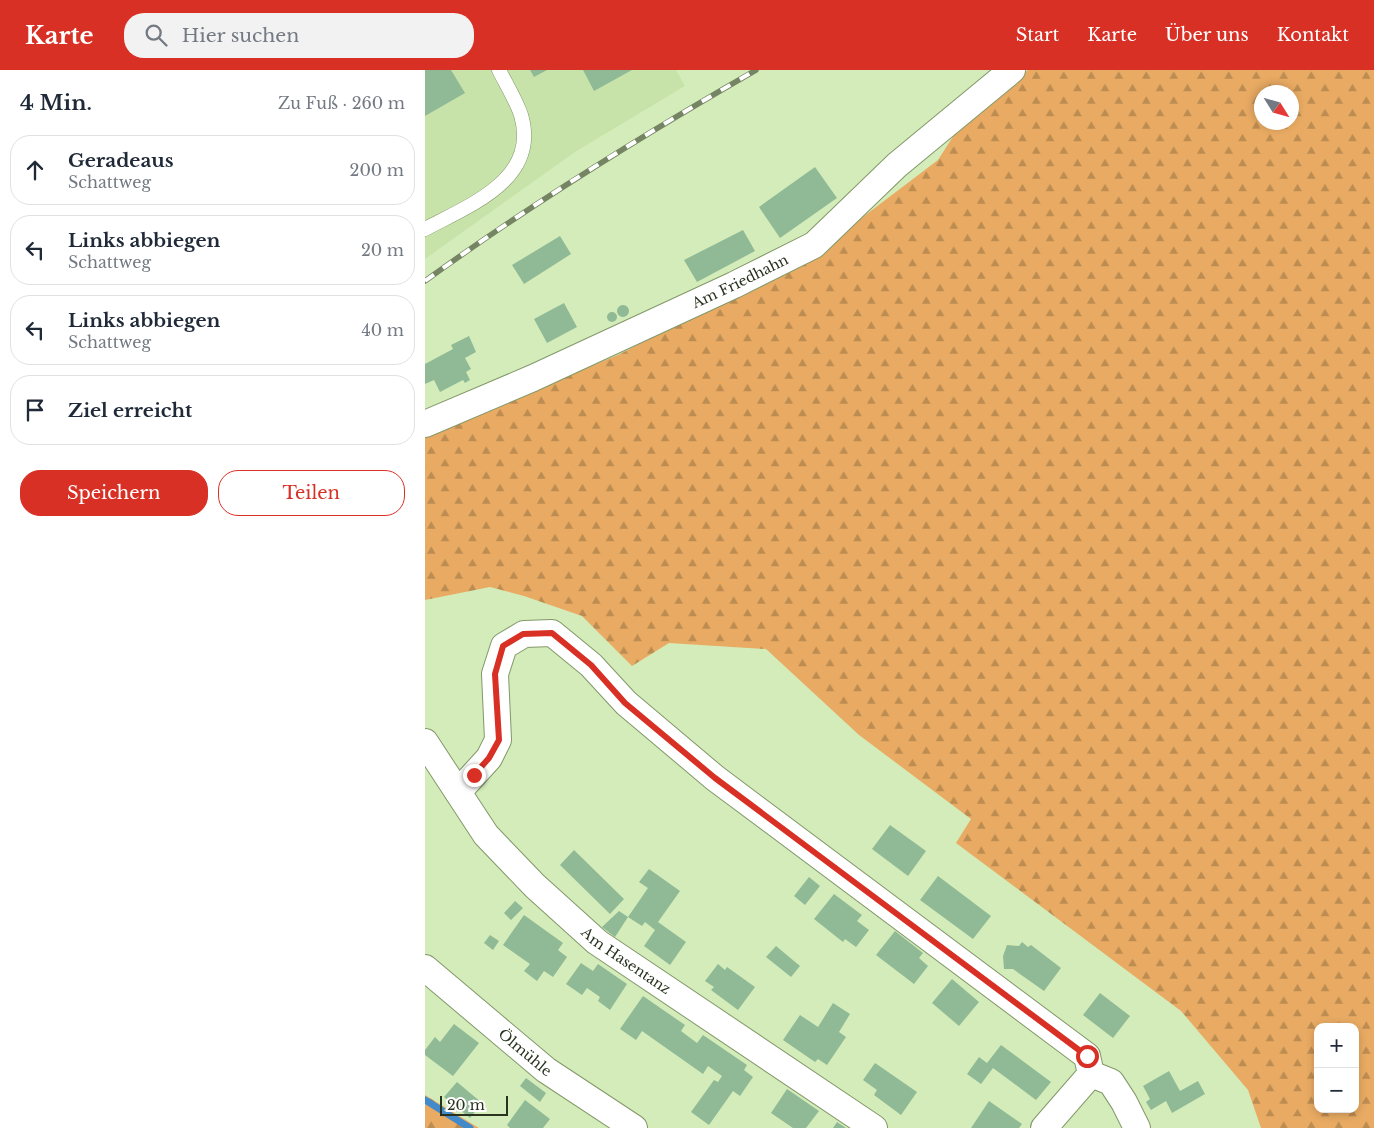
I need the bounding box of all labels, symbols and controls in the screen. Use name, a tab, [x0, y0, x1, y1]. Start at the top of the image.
search box	[124, 13, 474, 58]
text: Karte	[25, 21, 94, 50]
icon: search	[142, 21, 170, 49]
text: Hier suchen	[182, 24, 299, 47]
text: Start	[1016, 24, 1059, 46]
text: Karte	[1087, 24, 1137, 46]
text: Über uns	[1165, 24, 1249, 46]
text: Kontakt	[1277, 24, 1349, 46]
north arrow	[1254, 85, 1299, 130]
text: 4 Min.	[20, 90, 92, 116]
text: Zu Fuß · 260 m	[278, 93, 405, 113]
text: Geradeaus	[68, 149, 174, 172]
icon: ahead	[21, 156, 49, 184]
text: 200 m	[350, 160, 404, 180]
text: Schattweg	[68, 172, 151, 192]
text: Links abbiegen	[68, 229, 220, 252]
icon: left	[21, 236, 49, 264]
text: 20 m	[361, 240, 404, 260]
street label: Am Friedhahn	[688, 250, 792, 313]
text: Schattweg	[68, 252, 151, 272]
text: Links abbiegen	[68, 309, 220, 332]
icon: left	[21, 316, 49, 344]
text: 40 m	[361, 320, 404, 340]
text: Schattweg	[68, 332, 151, 352]
icon: arrive	[21, 396, 49, 424]
text: Ziel erreicht	[68, 399, 192, 422]
button: Speichern	[20, 470, 208, 516]
button: Teilen	[218, 470, 405, 516]
route end	[463, 764, 486, 787]
street label: Am Hasentanz	[577, 923, 674, 998]
map controls	[1314, 1023, 1359, 1113]
button: +	[1314, 1023, 1359, 1068]
street label: Ölmühle	[495, 1024, 555, 1080]
route start	[1076, 1045, 1099, 1068]
button: −	[1314, 1068, 1359, 1113]
scale bar	[440, 1093, 507, 1116]
text: 20 m	[447, 1096, 485, 1114]

